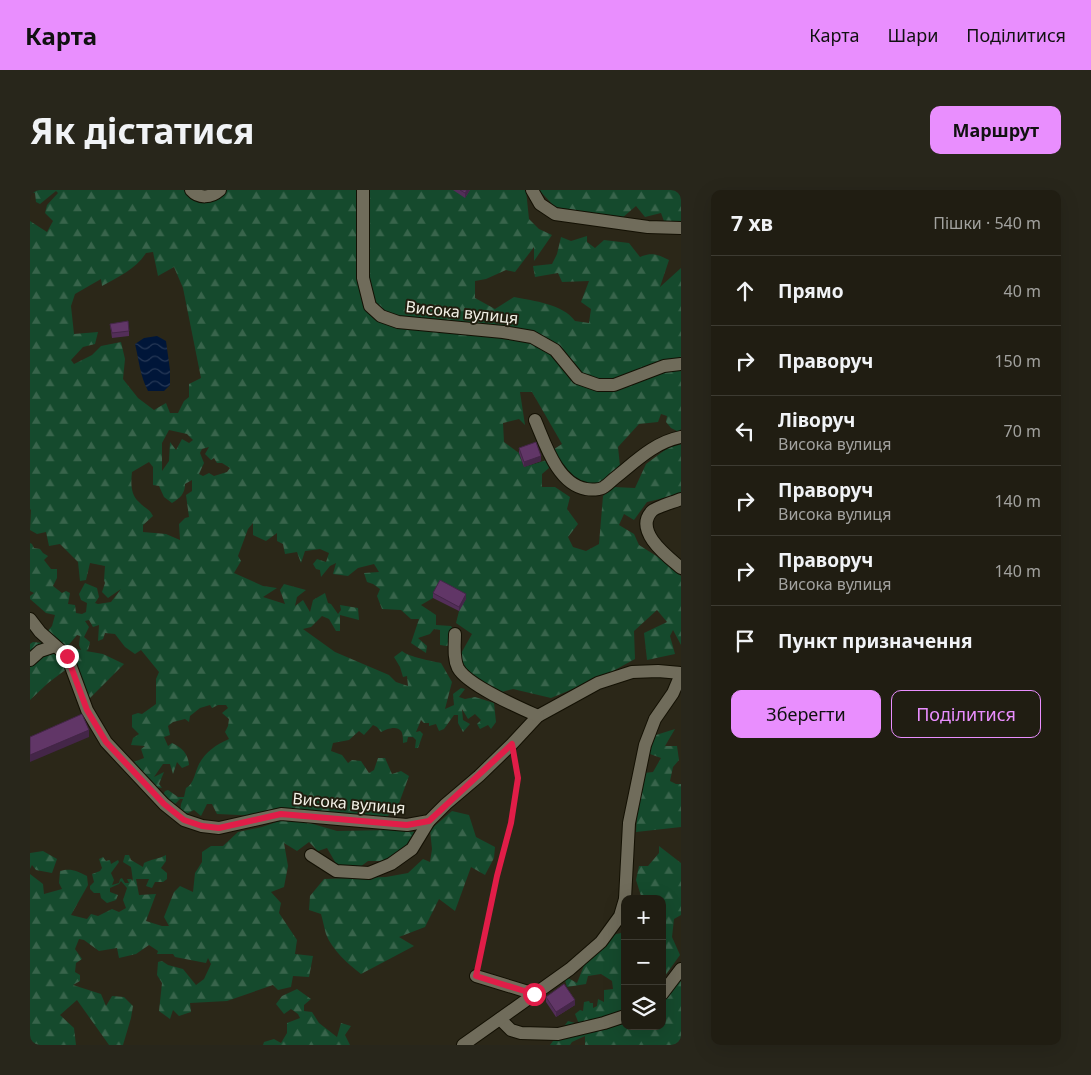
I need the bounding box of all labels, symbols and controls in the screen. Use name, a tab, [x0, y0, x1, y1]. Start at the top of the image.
text: Карта	[25, 19, 97, 52]
text: Карта	[809, 23, 860, 47]
text: Шари	[888, 23, 938, 47]
text: Поділитися	[966, 23, 1066, 47]
button: Маршрут	[930, 106, 1061, 154]
text: Як дістатися	[30, 107, 255, 154]
text: 7 хв	[731, 209, 773, 237]
text: Пішки · 540 m	[933, 212, 1041, 234]
icon: ahead	[731, 277, 759, 305]
text: Прямо	[778, 278, 844, 304]
text: 40 m	[1004, 280, 1041, 302]
street label: Висока вулиця	[404, 295, 520, 329]
icon: right	[731, 347, 759, 375]
text: Праворуч	[778, 348, 873, 374]
text: 150 m	[994, 350, 1041, 372]
text: Ліворуч	[778, 407, 855, 433]
icon: left	[731, 417, 759, 445]
text: 70 m	[1004, 420, 1041, 442]
text: Висока вулиця	[778, 433, 891, 455]
text: Праворуч	[778, 477, 873, 503]
icon: right	[731, 487, 759, 515]
text: 140 m	[994, 490, 1041, 512]
text: Висока вулиця	[778, 503, 891, 525]
text: Праворуч	[778, 547, 873, 573]
icon: right	[731, 557, 759, 585]
text: 140 m	[994, 560, 1041, 582]
text: Висока вулиця	[778, 573, 891, 595]
icon: arrive	[731, 627, 759, 655]
text: Пункт призначення	[778, 628, 972, 654]
route end	[56, 645, 79, 668]
button: Зберегти	[731, 690, 881, 738]
button: Поділитися	[891, 690, 1041, 738]
street label: Висока вулиця	[292, 787, 406, 819]
map controls	[621, 895, 666, 1030]
button: +	[621, 895, 666, 940]
button: −	[621, 940, 666, 985]
route start	[523, 983, 546, 1006]
button: layers	[621, 985, 666, 1030]

